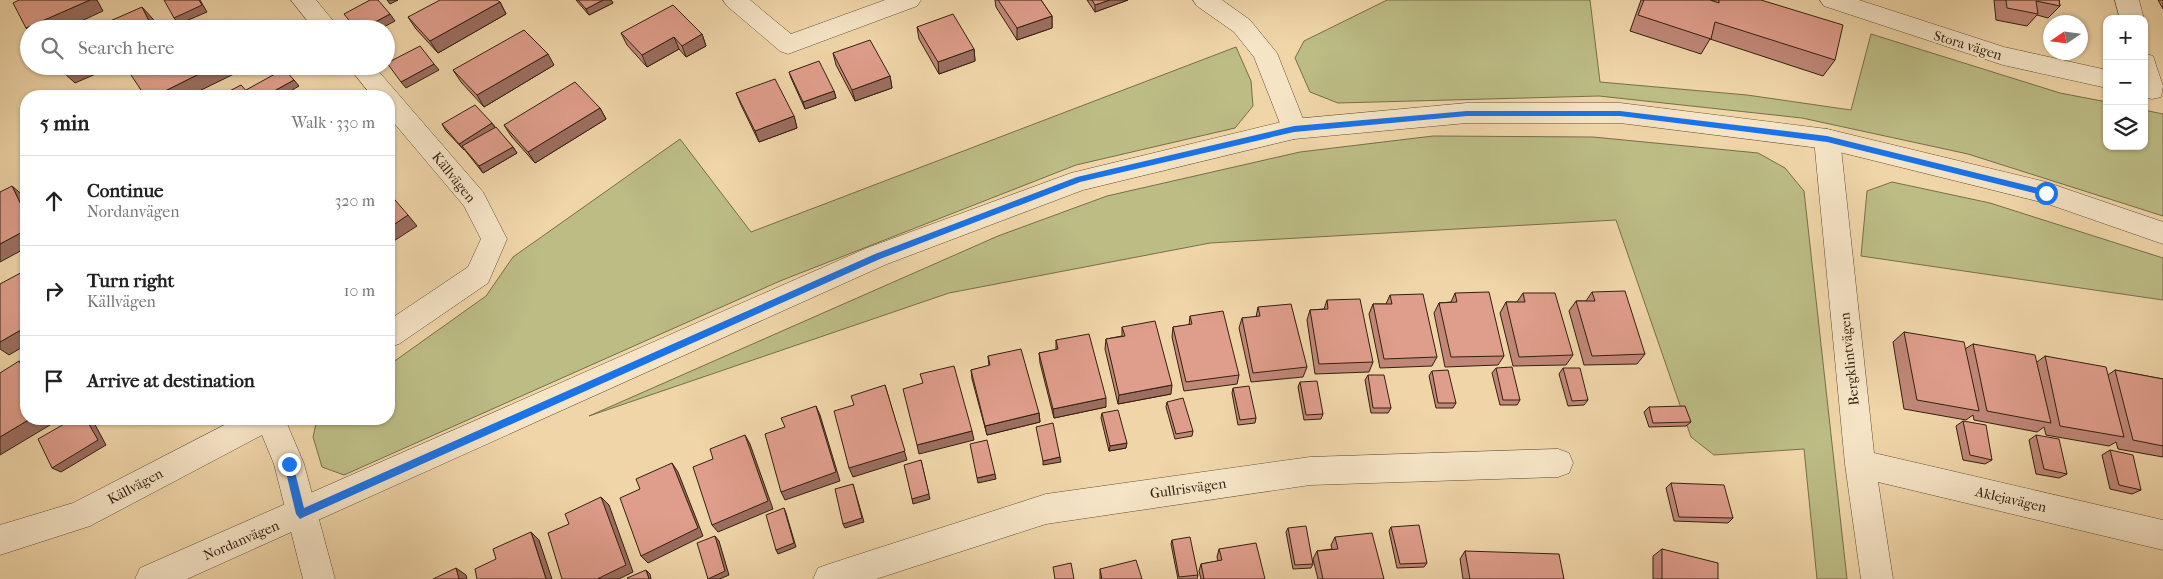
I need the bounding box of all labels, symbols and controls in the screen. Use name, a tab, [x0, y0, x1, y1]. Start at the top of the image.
north arrow	[2043, 15, 2088, 60]
map controls	[2103, 15, 2148, 150]
button: +	[2103, 15, 2148, 60]
search box	[20, 20, 395, 75]
street label: Stora vägen	[1932, 27, 2004, 64]
icon: search	[38, 34, 66, 62]
text: Search here	[78, 37, 174, 59]
button: −	[2103, 60, 2148, 105]
button: layers	[2103, 105, 2148, 150]
text: 5 min	[40, 111, 89, 135]
text: Walk · 330 m	[292, 113, 375, 132]
street label: Källvägen	[428, 149, 479, 206]
text: Continue	[87, 180, 163, 202]
route start	[2035, 182, 2058, 205]
icon: ahead	[40, 187, 68, 215]
text: 320 m	[335, 191, 375, 210]
text: Nordanvägen	[87, 202, 180, 221]
text: Turn right	[87, 270, 174, 292]
icon: right	[40, 277, 68, 305]
text: 10 m	[344, 281, 375, 300]
text: Källvägen	[87, 292, 156, 311]
street label: Bergklintvägen	[1836, 312, 1863, 406]
icon: arrive	[40, 367, 68, 395]
text: Arrive at destination	[87, 370, 255, 392]
route end	[278, 453, 301, 476]
street label: Källvägen	[105, 465, 166, 508]
street label: Gullrisvägen	[1149, 475, 1227, 502]
street label: Aklejavägen	[1973, 483, 2048, 516]
street label: Nordanvägen	[201, 517, 282, 564]

